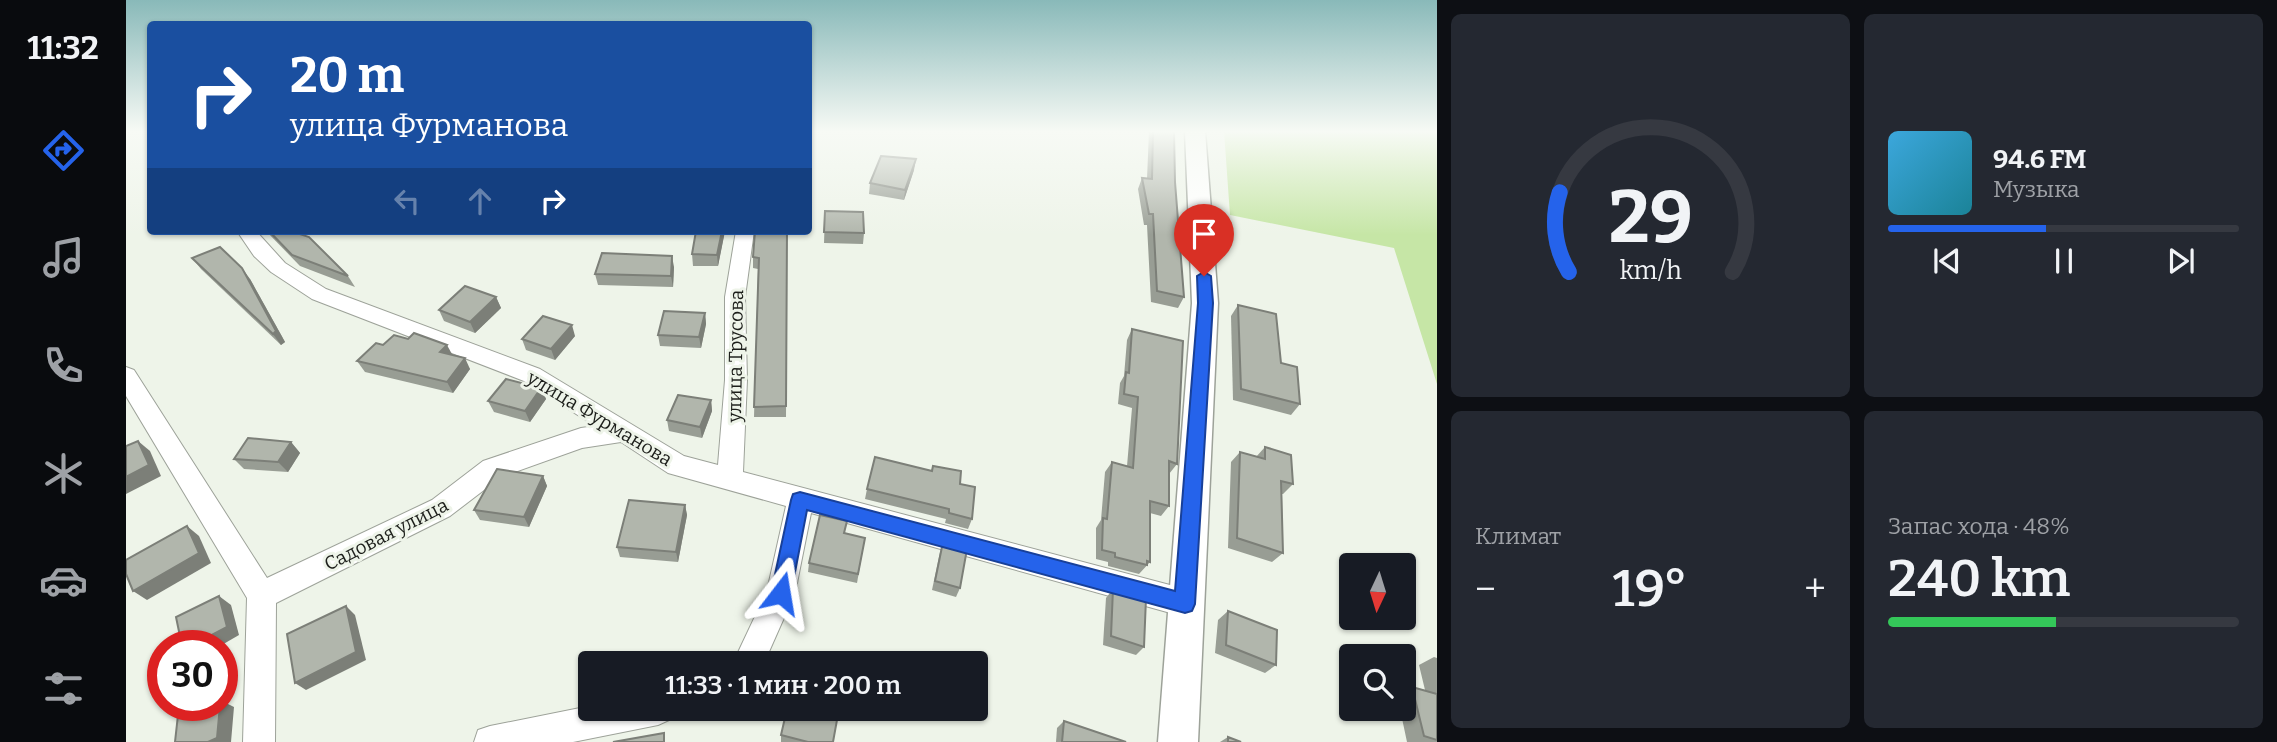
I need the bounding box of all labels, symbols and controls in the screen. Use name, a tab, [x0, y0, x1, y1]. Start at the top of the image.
text: 11:32	[27, 29, 99, 67]
text: 20 m	[290, 46, 404, 105]
icon: right	[175, 49, 266, 140]
text: улица Фурманова	[290, 106, 568, 144]
icon: directions	[39, 126, 88, 175]
text: 94.6 FM	[1993, 144, 2087, 175]
text: 29	[1608, 174, 1693, 261]
text: Музыка	[1993, 175, 2080, 203]
icon: left	[388, 182, 426, 220]
icon: ahead	[461, 182, 499, 220]
icon: right	[534, 182, 572, 220]
pin	[1174, 204, 1234, 276]
icon: arrive	[1185, 215, 1223, 253]
icon: music	[39, 233, 88, 282]
icon: previous	[1928, 242, 1966, 280]
icon: pause	[2045, 242, 2083, 280]
icon: next	[2162, 242, 2200, 280]
text: km/h	[1620, 256, 1682, 286]
street label: улица Трусова	[723, 289, 748, 423]
icon: phone	[39, 341, 88, 390]
street label: улица Фурманова	[522, 365, 677, 471]
icon: climate	[39, 449, 88, 498]
street label: Садовая улица	[320, 493, 453, 576]
text: Запас хода · 48%	[1888, 512, 2070, 540]
text: Климат	[1475, 522, 1561, 550]
text: 240 km	[1888, 547, 2070, 610]
north arrow	[1339, 553, 1416, 630]
map controls	[1339, 553, 1416, 721]
icon: car	[39, 556, 88, 605]
position arrow	[744, 556, 818, 630]
text: 19°	[1613, 557, 1688, 620]
text: −	[1475, 566, 1496, 612]
text: +	[1804, 566, 1826, 612]
speed limit sign: 30	[147, 630, 238, 721]
button: search	[1339, 644, 1416, 721]
icon: filters	[39, 664, 88, 713]
text: 11:33 · 1 мин · 200 m	[665, 670, 901, 701]

